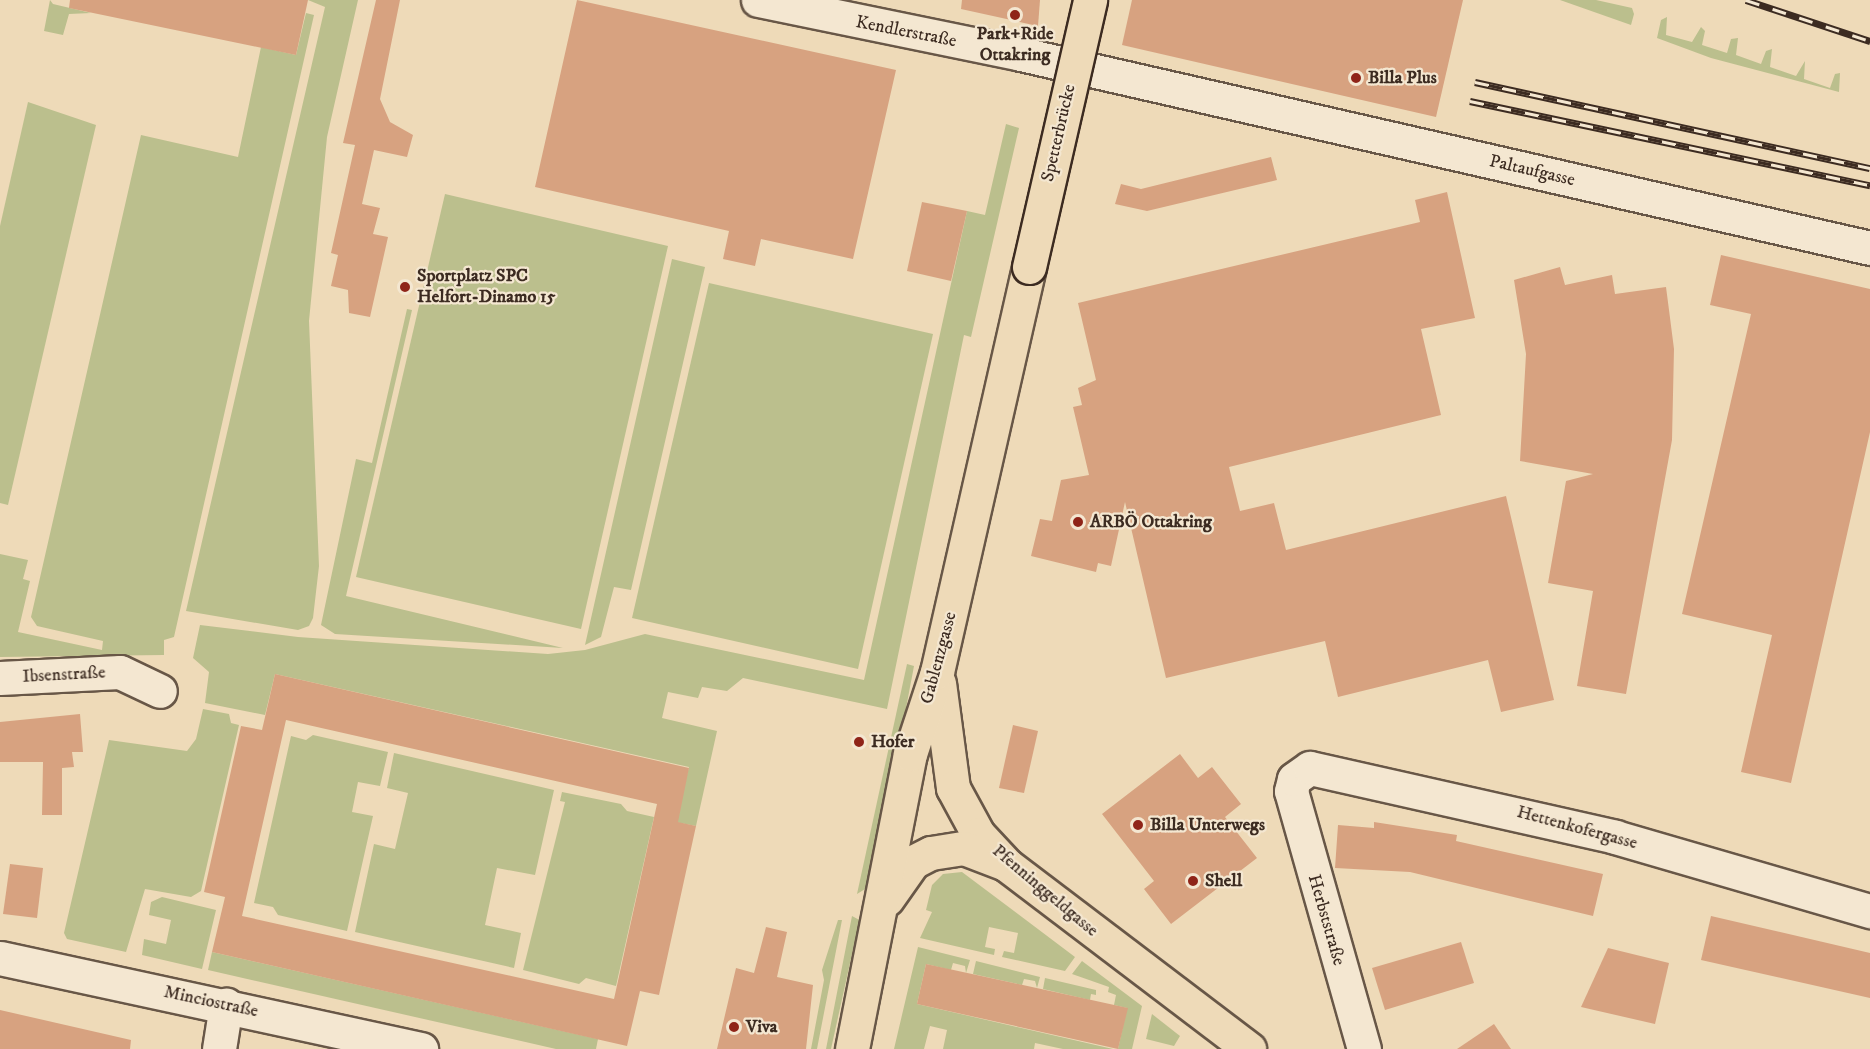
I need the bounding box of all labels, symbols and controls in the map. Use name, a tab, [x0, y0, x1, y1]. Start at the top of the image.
marker: Park+Ride Ottakring	[1008, 8, 1022, 22]
street label: Kendlerstraße	[854, 12, 958, 52]
place label: Park+Ride Ottakring	[977, 24, 1053, 66]
place label: Billa Plus	[1368, 67, 1437, 89]
marker: Billa Plus	[1349, 71, 1363, 85]
street label: Spetterbrücke	[1037, 82, 1081, 184]
street label: Paltaufgasse	[1487, 151, 1577, 191]
place label: Sportplatz SPC Helfort-Dinamo 15	[417, 266, 555, 308]
marker: Sportplatz SPC Helfort-Dinamo 15	[398, 280, 412, 294]
place label: ARBÖ Ottakring	[1090, 511, 1212, 533]
marker: ARBÖ Ottakring	[1071, 515, 1085, 529]
street label: Gablenzgasse	[916, 610, 962, 706]
street label: Ibsenstraße	[22, 662, 106, 688]
place label: Hofer	[871, 731, 914, 753]
marker: Hofer	[852, 735, 866, 749]
street label: Hettenkofergasse	[1514, 802, 1640, 854]
place label: Billa Unterwegs	[1150, 814, 1265, 836]
marker: Billa Unterwegs	[1131, 818, 1145, 832]
street label: Pfenninggeldgasse	[988, 840, 1102, 942]
place label: Shell	[1205, 870, 1242, 892]
street label: Herbststraße	[1303, 872, 1349, 968]
marker: Shell	[1186, 874, 1200, 888]
street label: Minciostraße	[162, 981, 260, 1023]
place label: Viva	[746, 1016, 777, 1038]
marker: Viva	[727, 1020, 741, 1034]

